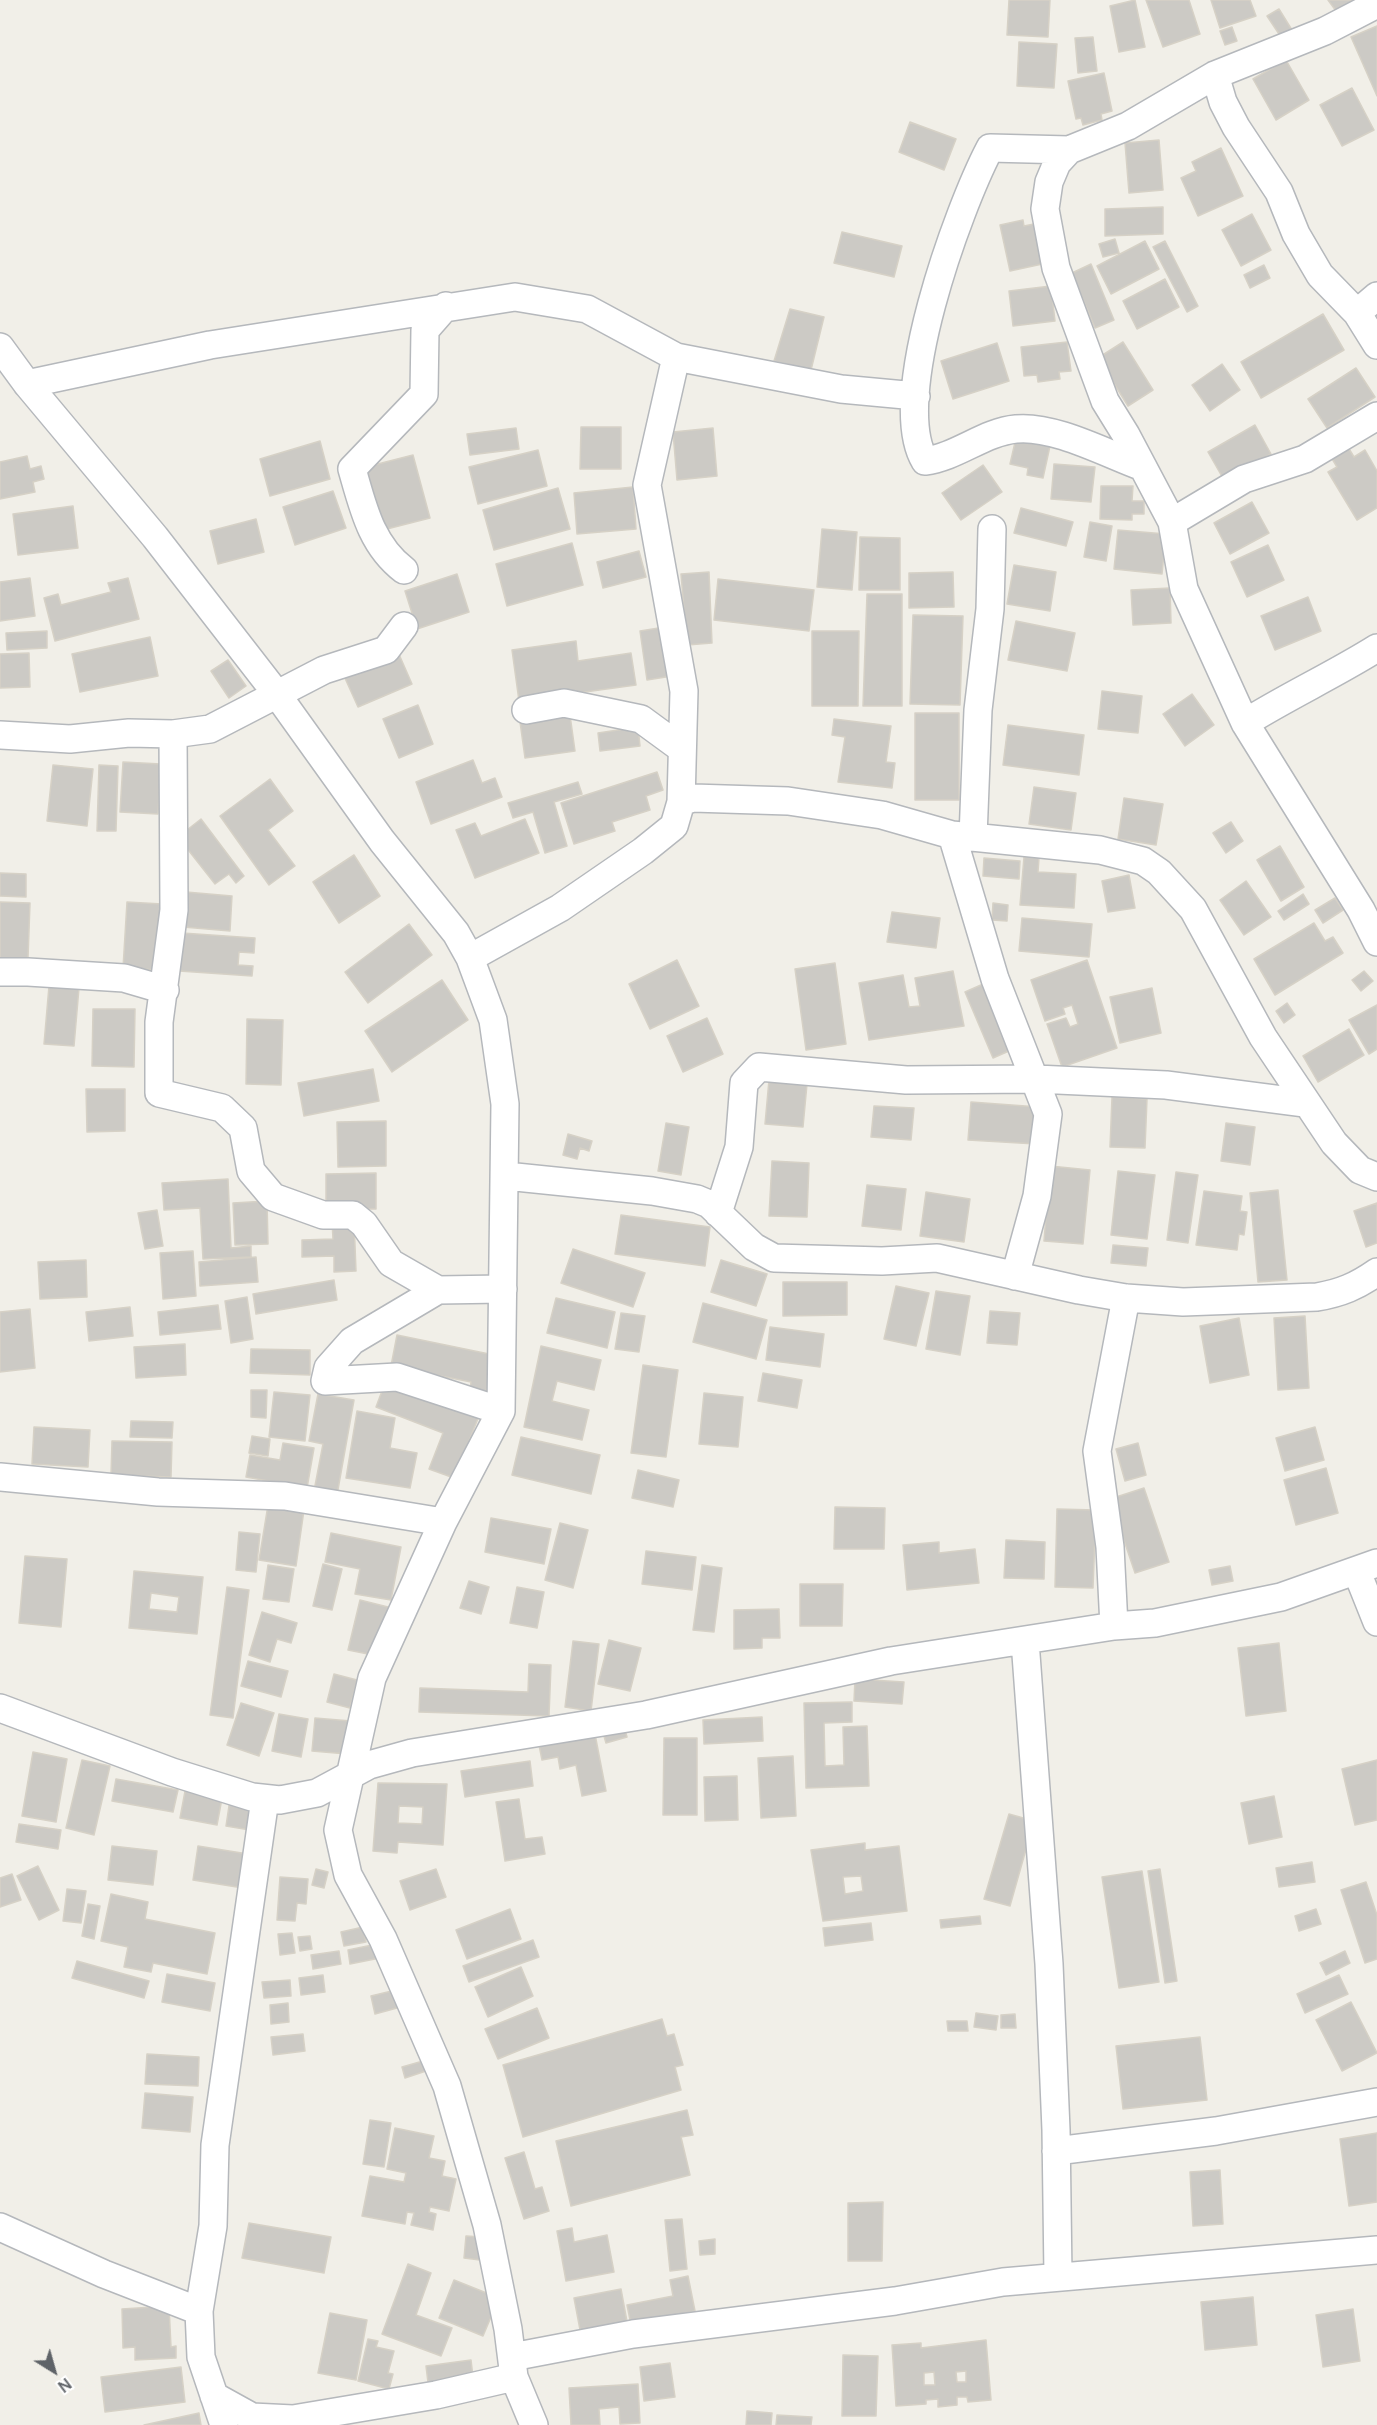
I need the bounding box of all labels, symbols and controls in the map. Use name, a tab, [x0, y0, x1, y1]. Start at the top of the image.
north arrow	[24, 2341, 84, 2401]
text: N	[54, 2373, 76, 2398]

